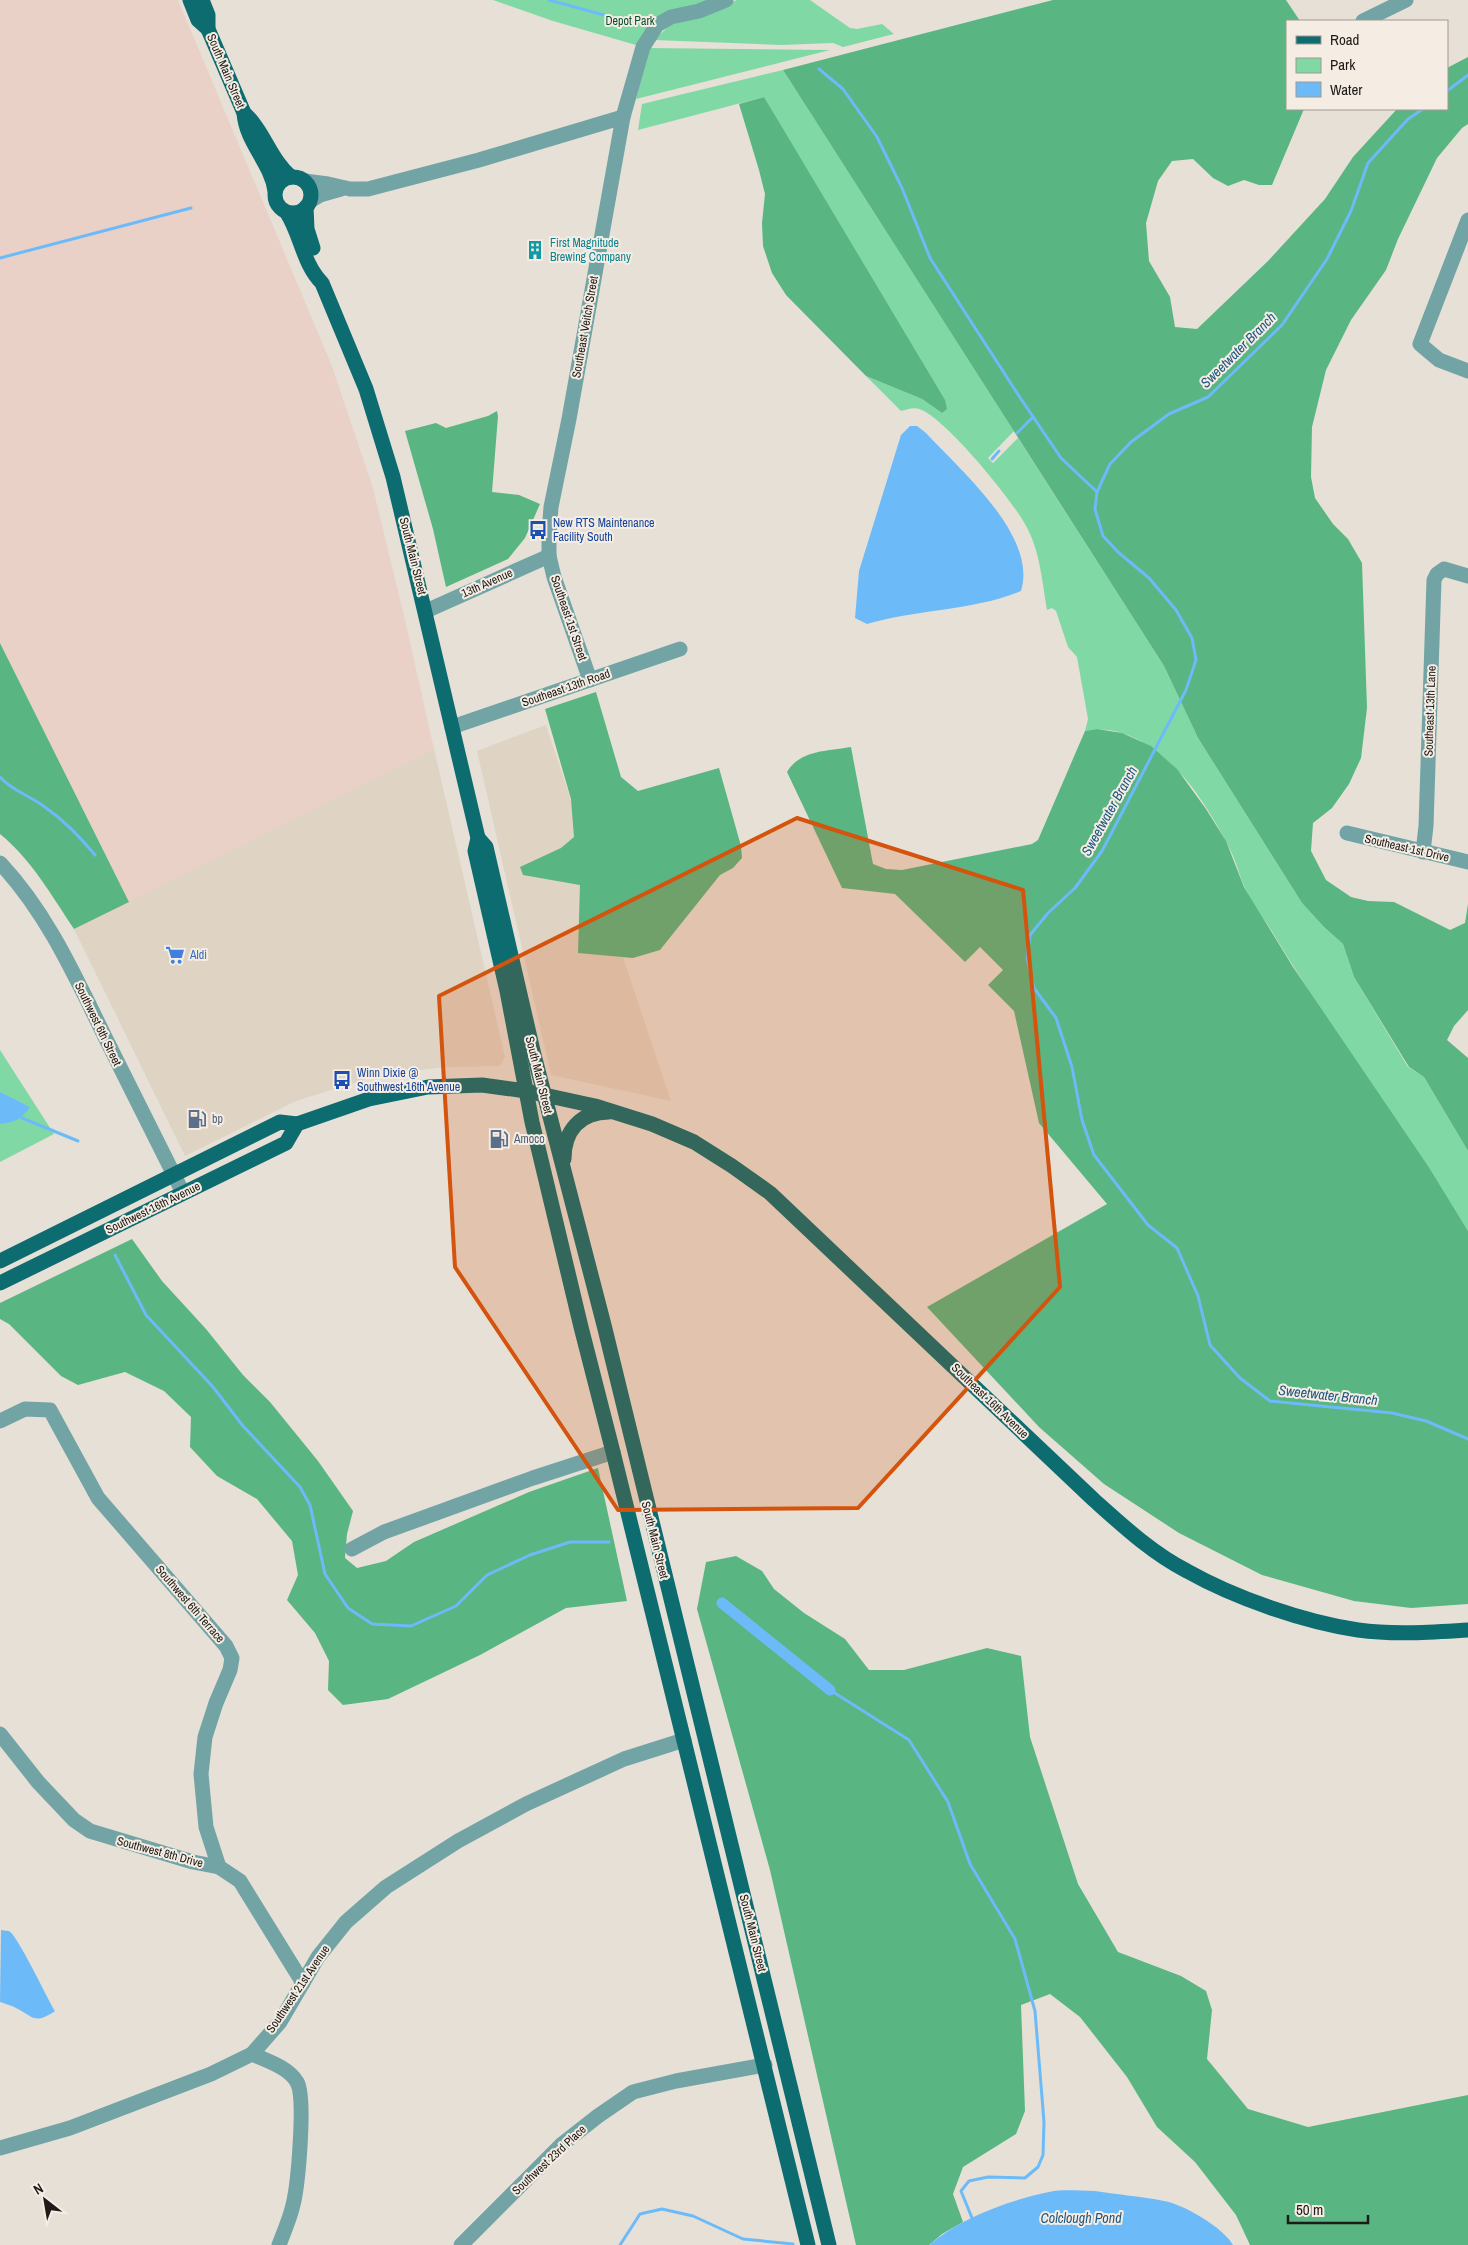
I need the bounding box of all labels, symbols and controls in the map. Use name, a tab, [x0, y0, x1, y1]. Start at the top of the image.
park label: Depot Park	[605, 13, 655, 29]
legend	[1286, 20, 1448, 110]
text: Road	[1330, 29, 1359, 50]
street label: South Main Street	[203, 31, 249, 111]
text: Park	[1330, 54, 1356, 75]
text: Water	[1330, 79, 1362, 100]
place label: First Magnitude Brewing Company	[550, 235, 631, 265]
building icon: First Magnitude Brewing Company	[524, 239, 546, 261]
street label: Southeast Veitch Street	[568, 274, 602, 379]
water label: Sweetwater Branch	[1196, 308, 1280, 392]
place label: New RTS Maintenance Facility South	[553, 515, 655, 545]
street label: South Main Street	[396, 516, 430, 597]
bus stop icon: New RTS Maintenance Facility South	[527, 519, 549, 541]
street label: 13th Avenue	[459, 565, 515, 601]
street label: Southeast 1st Street	[547, 573, 591, 663]
street label: Southeast 13th Road	[520, 665, 612, 711]
street label: Southeast 13th Lane	[1420, 665, 1440, 757]
water label: Sweetwater Branch	[1077, 763, 1141, 859]
street label: Southeast 1st Drive	[1363, 830, 1451, 866]
supermarket icon: Aldi	[164, 944, 186, 966]
place label: Aldi	[189, 947, 207, 963]
street label: Southwest 6th Street	[71, 979, 125, 1069]
street label: South Main Street	[522, 1035, 556, 1116]
place label: Winn Dixie @ Southwest 16th Avenue	[357, 1065, 460, 1095]
bus stop icon: Winn Dixie @ Southwest 16th Avenue	[331, 1069, 353, 1091]
fuel station icon: bp	[186, 1108, 208, 1130]
place label: bp	[212, 1111, 223, 1127]
fuel station icon: Amoco	[488, 1128, 510, 1150]
place label: Amoco	[513, 1131, 545, 1147]
street label: Southwest 16th Avenue	[103, 1178, 203, 1238]
street label: Southeast 16th Avenue	[948, 1360, 1032, 1442]
water label: Sweetwater Branch	[1278, 1381, 1378, 1409]
street label: South Main Street	[638, 1500, 672, 1581]
street label: Southwest 6th Terrace	[152, 1562, 228, 1646]
street label: Southwest 8th Drive	[115, 1833, 205, 1871]
street label: South Main Street	[736, 1893, 770, 1974]
street label: Southwest 21st Avenue	[263, 1942, 333, 2036]
street label: Southwest 23rd Place	[509, 2122, 589, 2198]
north arrow	[20, 2175, 70, 2225]
text: N	[30, 2179, 46, 2199]
scale bar	[1288, 2192, 1368, 2224]
text: 50 m	[1296, 2199, 1323, 2220]
water label: Colclough Pond	[1040, 2209, 1122, 2227]

